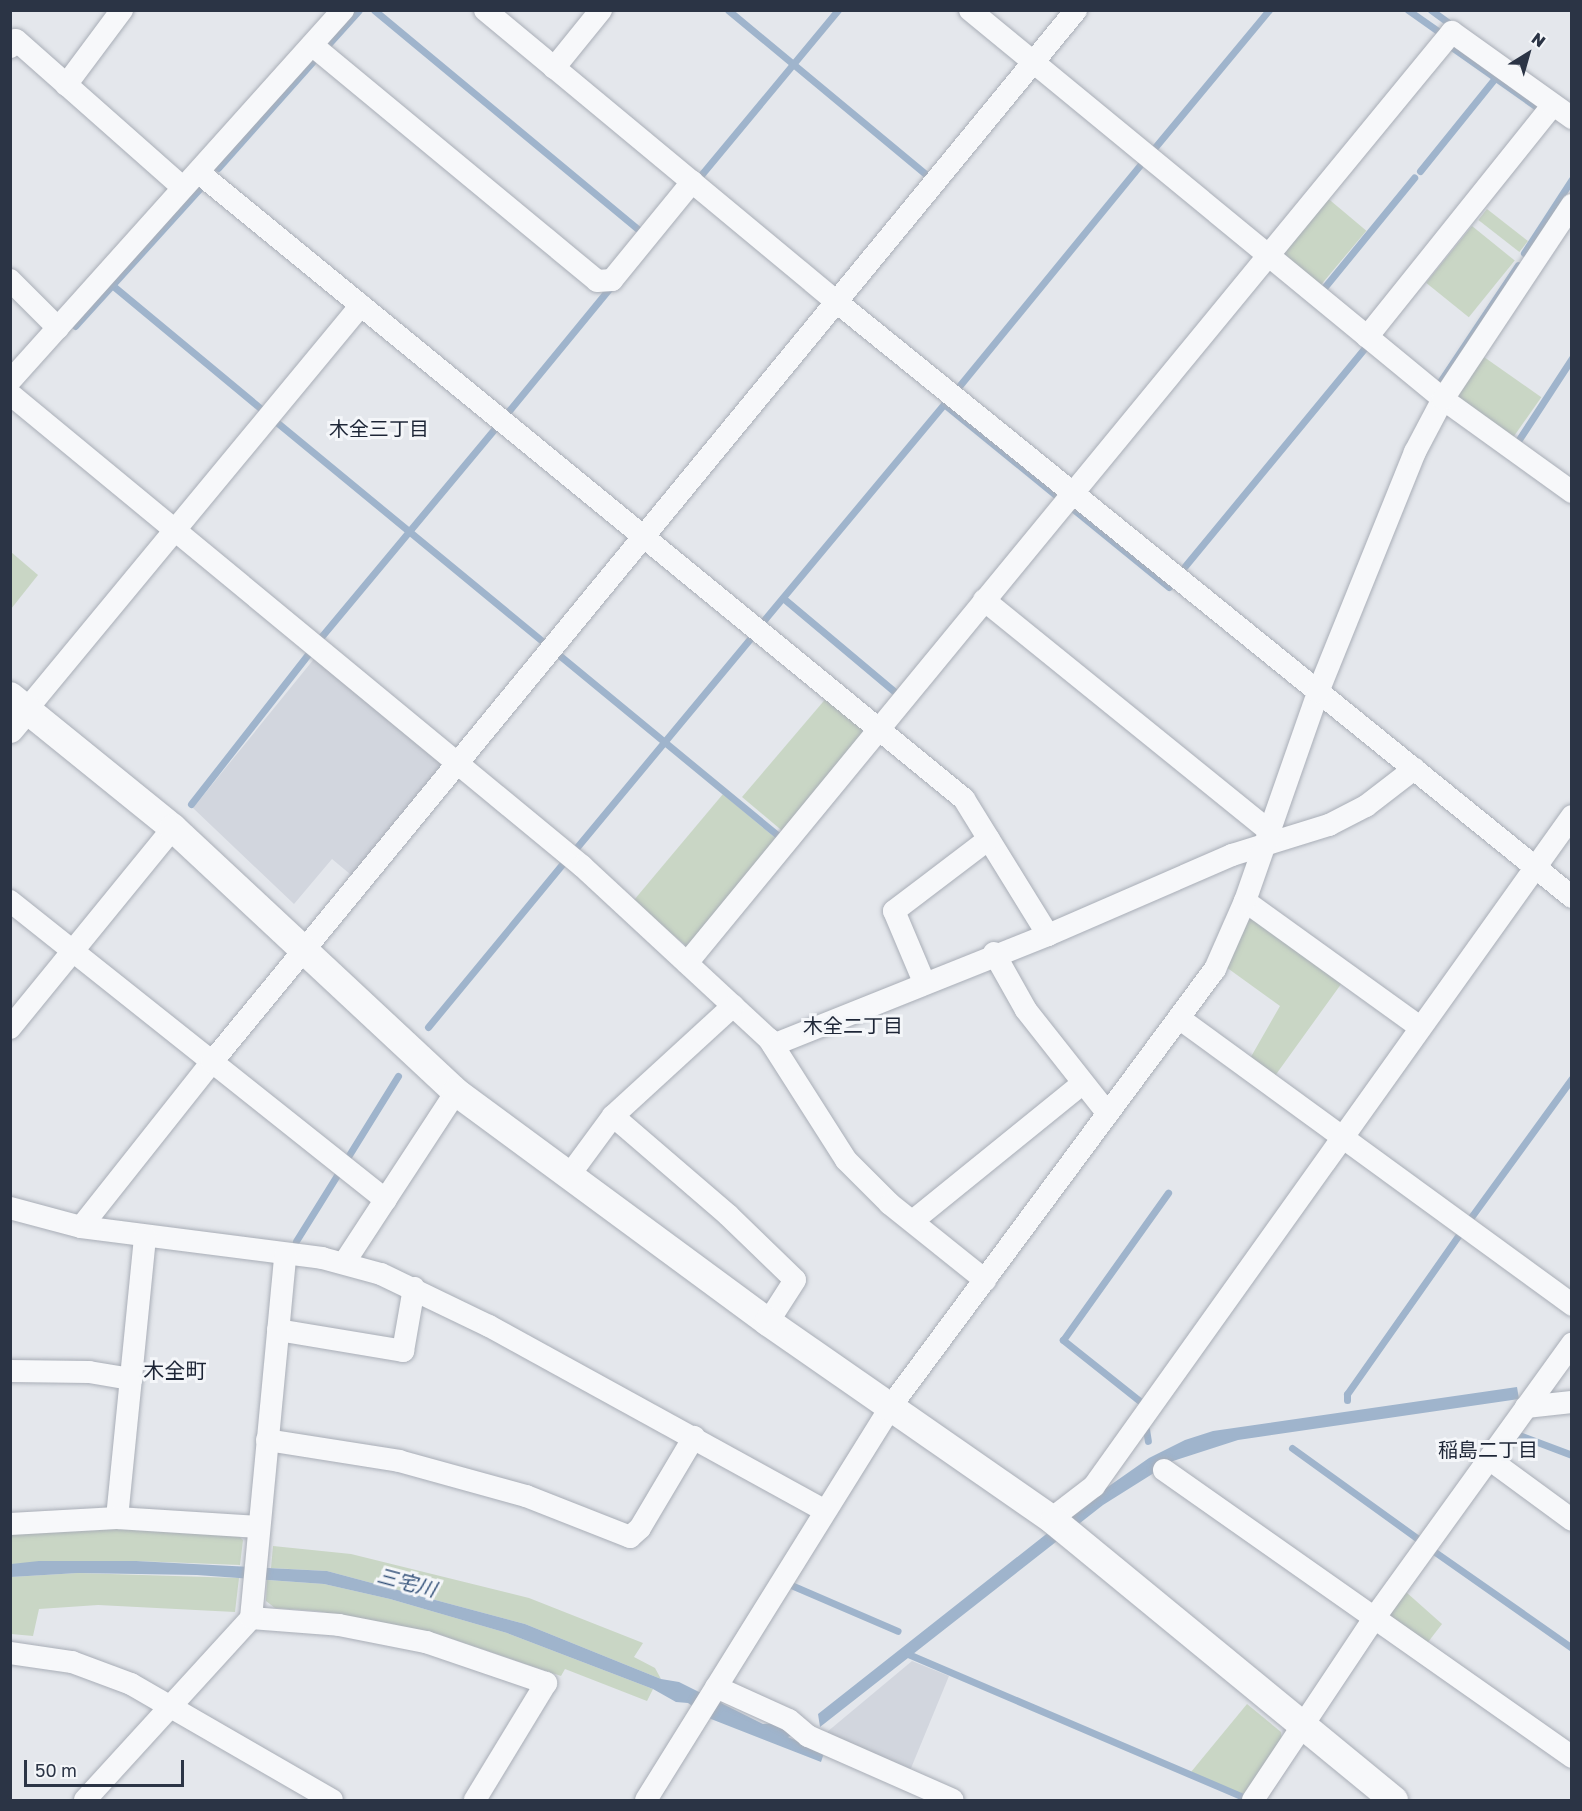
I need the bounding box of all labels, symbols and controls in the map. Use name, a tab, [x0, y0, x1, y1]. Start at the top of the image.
north arrow	[1498, 24, 1558, 84]
text: N	[1528, 28, 1550, 51]
district label: 木全三丁目	[329, 416, 429, 440]
district label: 木全二丁目	[803, 1013, 903, 1037]
district label: 木全町	[144, 1357, 206, 1383]
district label: 稲島二丁目	[1438, 1437, 1538, 1461]
water label: 三宅川	[375, 1563, 439, 1601]
scale bar	[27, 1748, 188, 1786]
text: 50 m	[35, 1759, 77, 1781]

